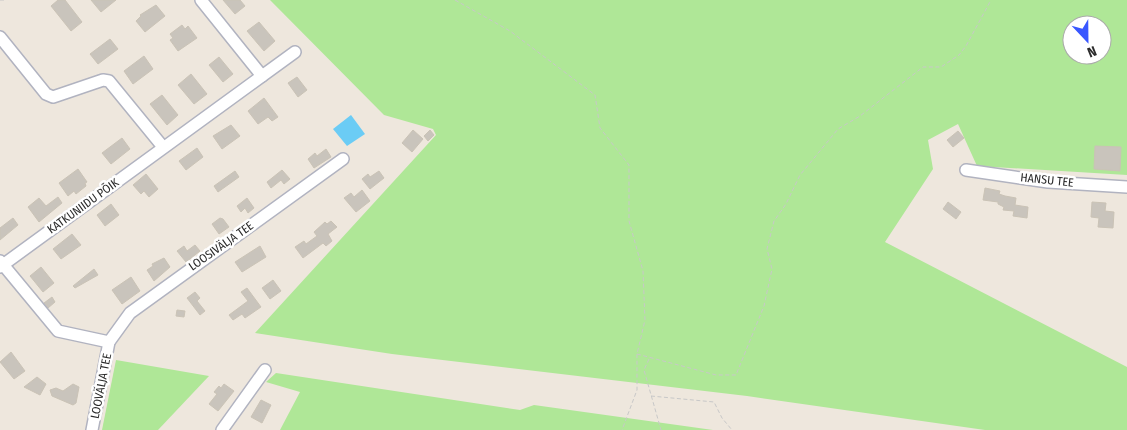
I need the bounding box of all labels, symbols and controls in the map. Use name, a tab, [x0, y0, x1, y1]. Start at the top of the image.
north arrow	[1062, 15, 1112, 65]
text: N	[1085, 42, 1099, 61]
street label: HANSU TEE	[1020, 170, 1075, 190]
street label: KATKUNIIDU PÕIK	[44, 174, 122, 237]
street label: LOOSIVÄLJA TEE	[185, 218, 256, 273]
street label: LOOVÄLJA TEE	[87, 352, 114, 420]

